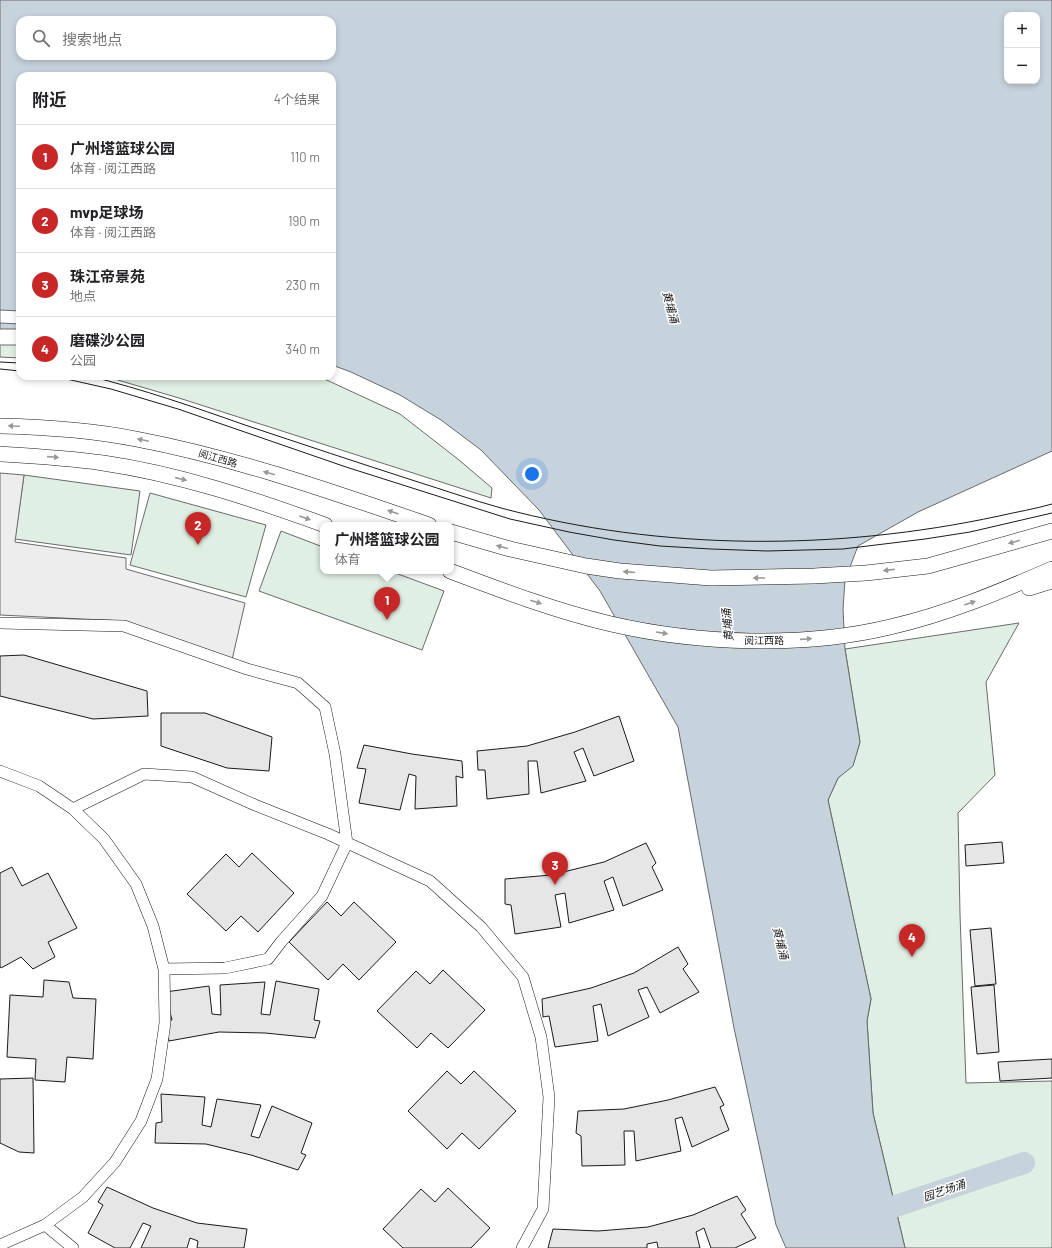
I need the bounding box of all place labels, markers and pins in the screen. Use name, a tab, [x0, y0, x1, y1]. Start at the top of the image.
pin: 2	[185, 512, 211, 545]
pin: 1	[374, 587, 400, 620]
pin: 3	[542, 852, 568, 885]
pin: 4	[899, 924, 925, 957]

